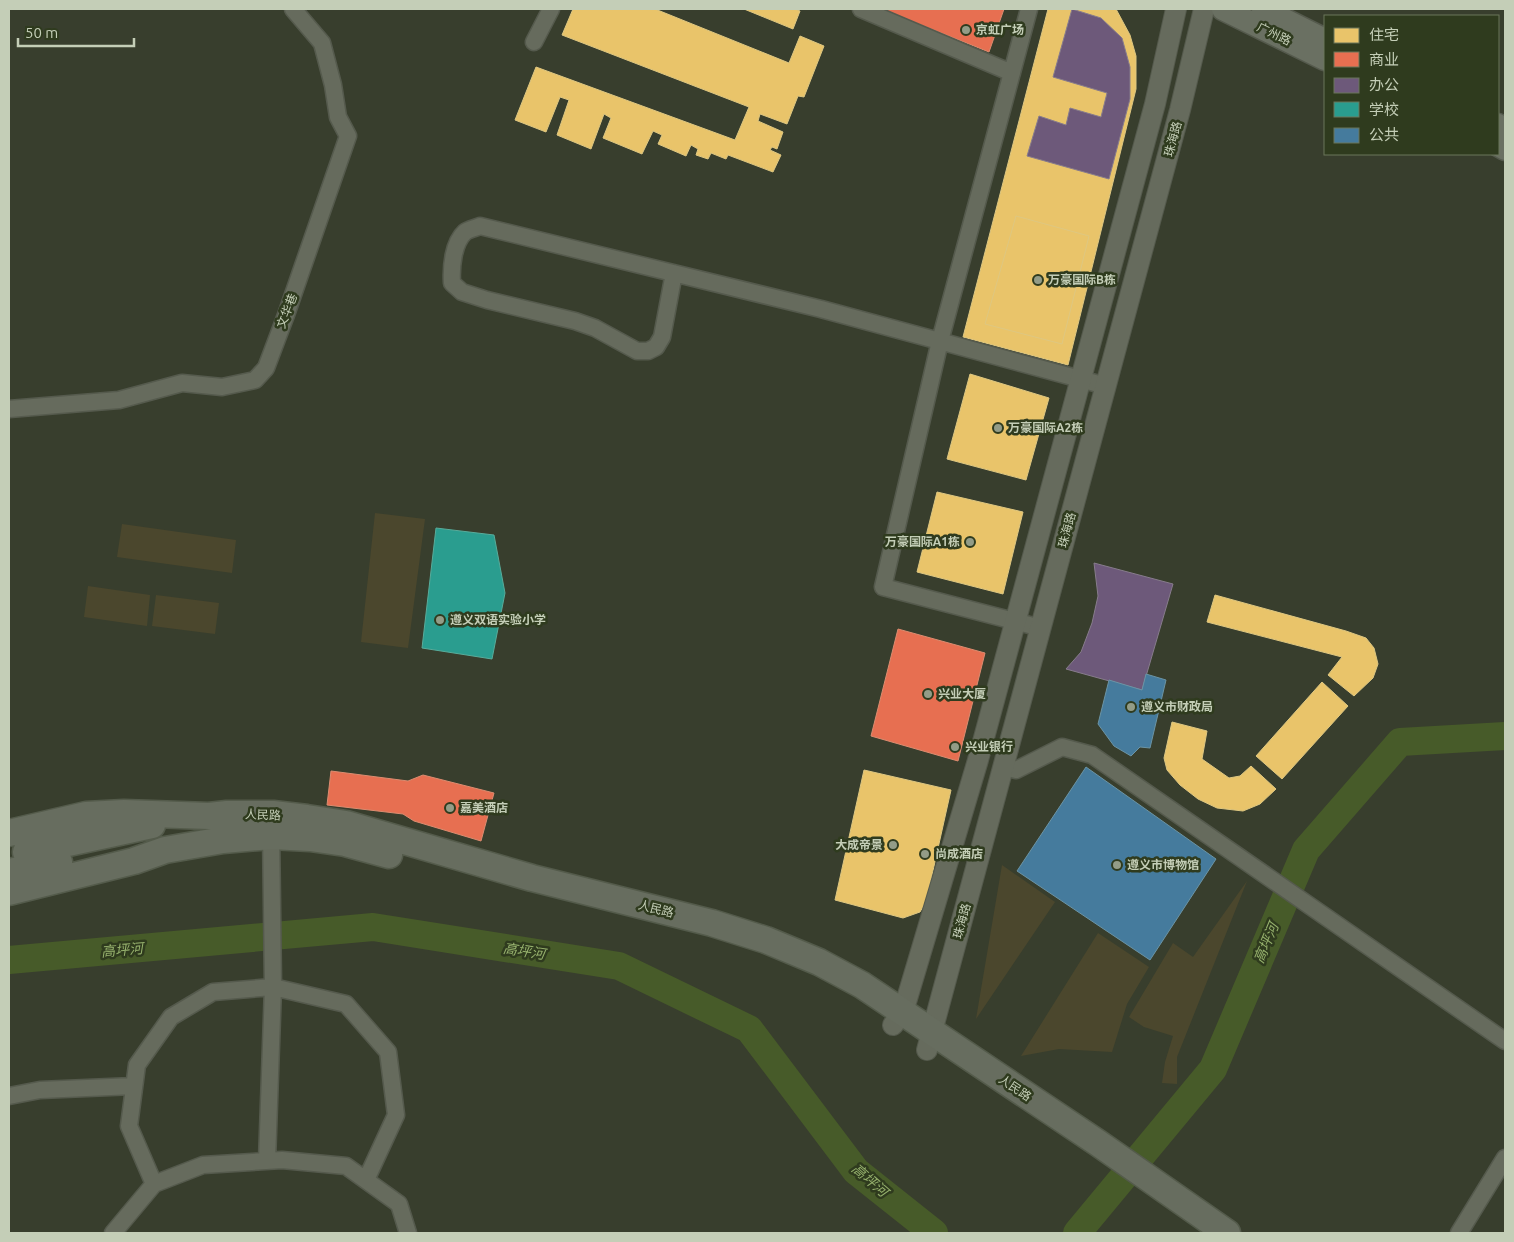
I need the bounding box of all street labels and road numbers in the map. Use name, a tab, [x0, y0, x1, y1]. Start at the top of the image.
street label: 广州路	[1255, 20, 1293, 47]
street label: 珠海路	[1162, 120, 1183, 158]
street label: 文华巷	[274, 292, 299, 330]
street label: 珠海路	[1056, 511, 1077, 549]
street label: 人民路	[245, 807, 281, 822]
street label: 人民路	[637, 898, 675, 919]
street label: 珠海路	[951, 902, 972, 940]
street label: 人民路	[997, 1072, 1034, 1103]

